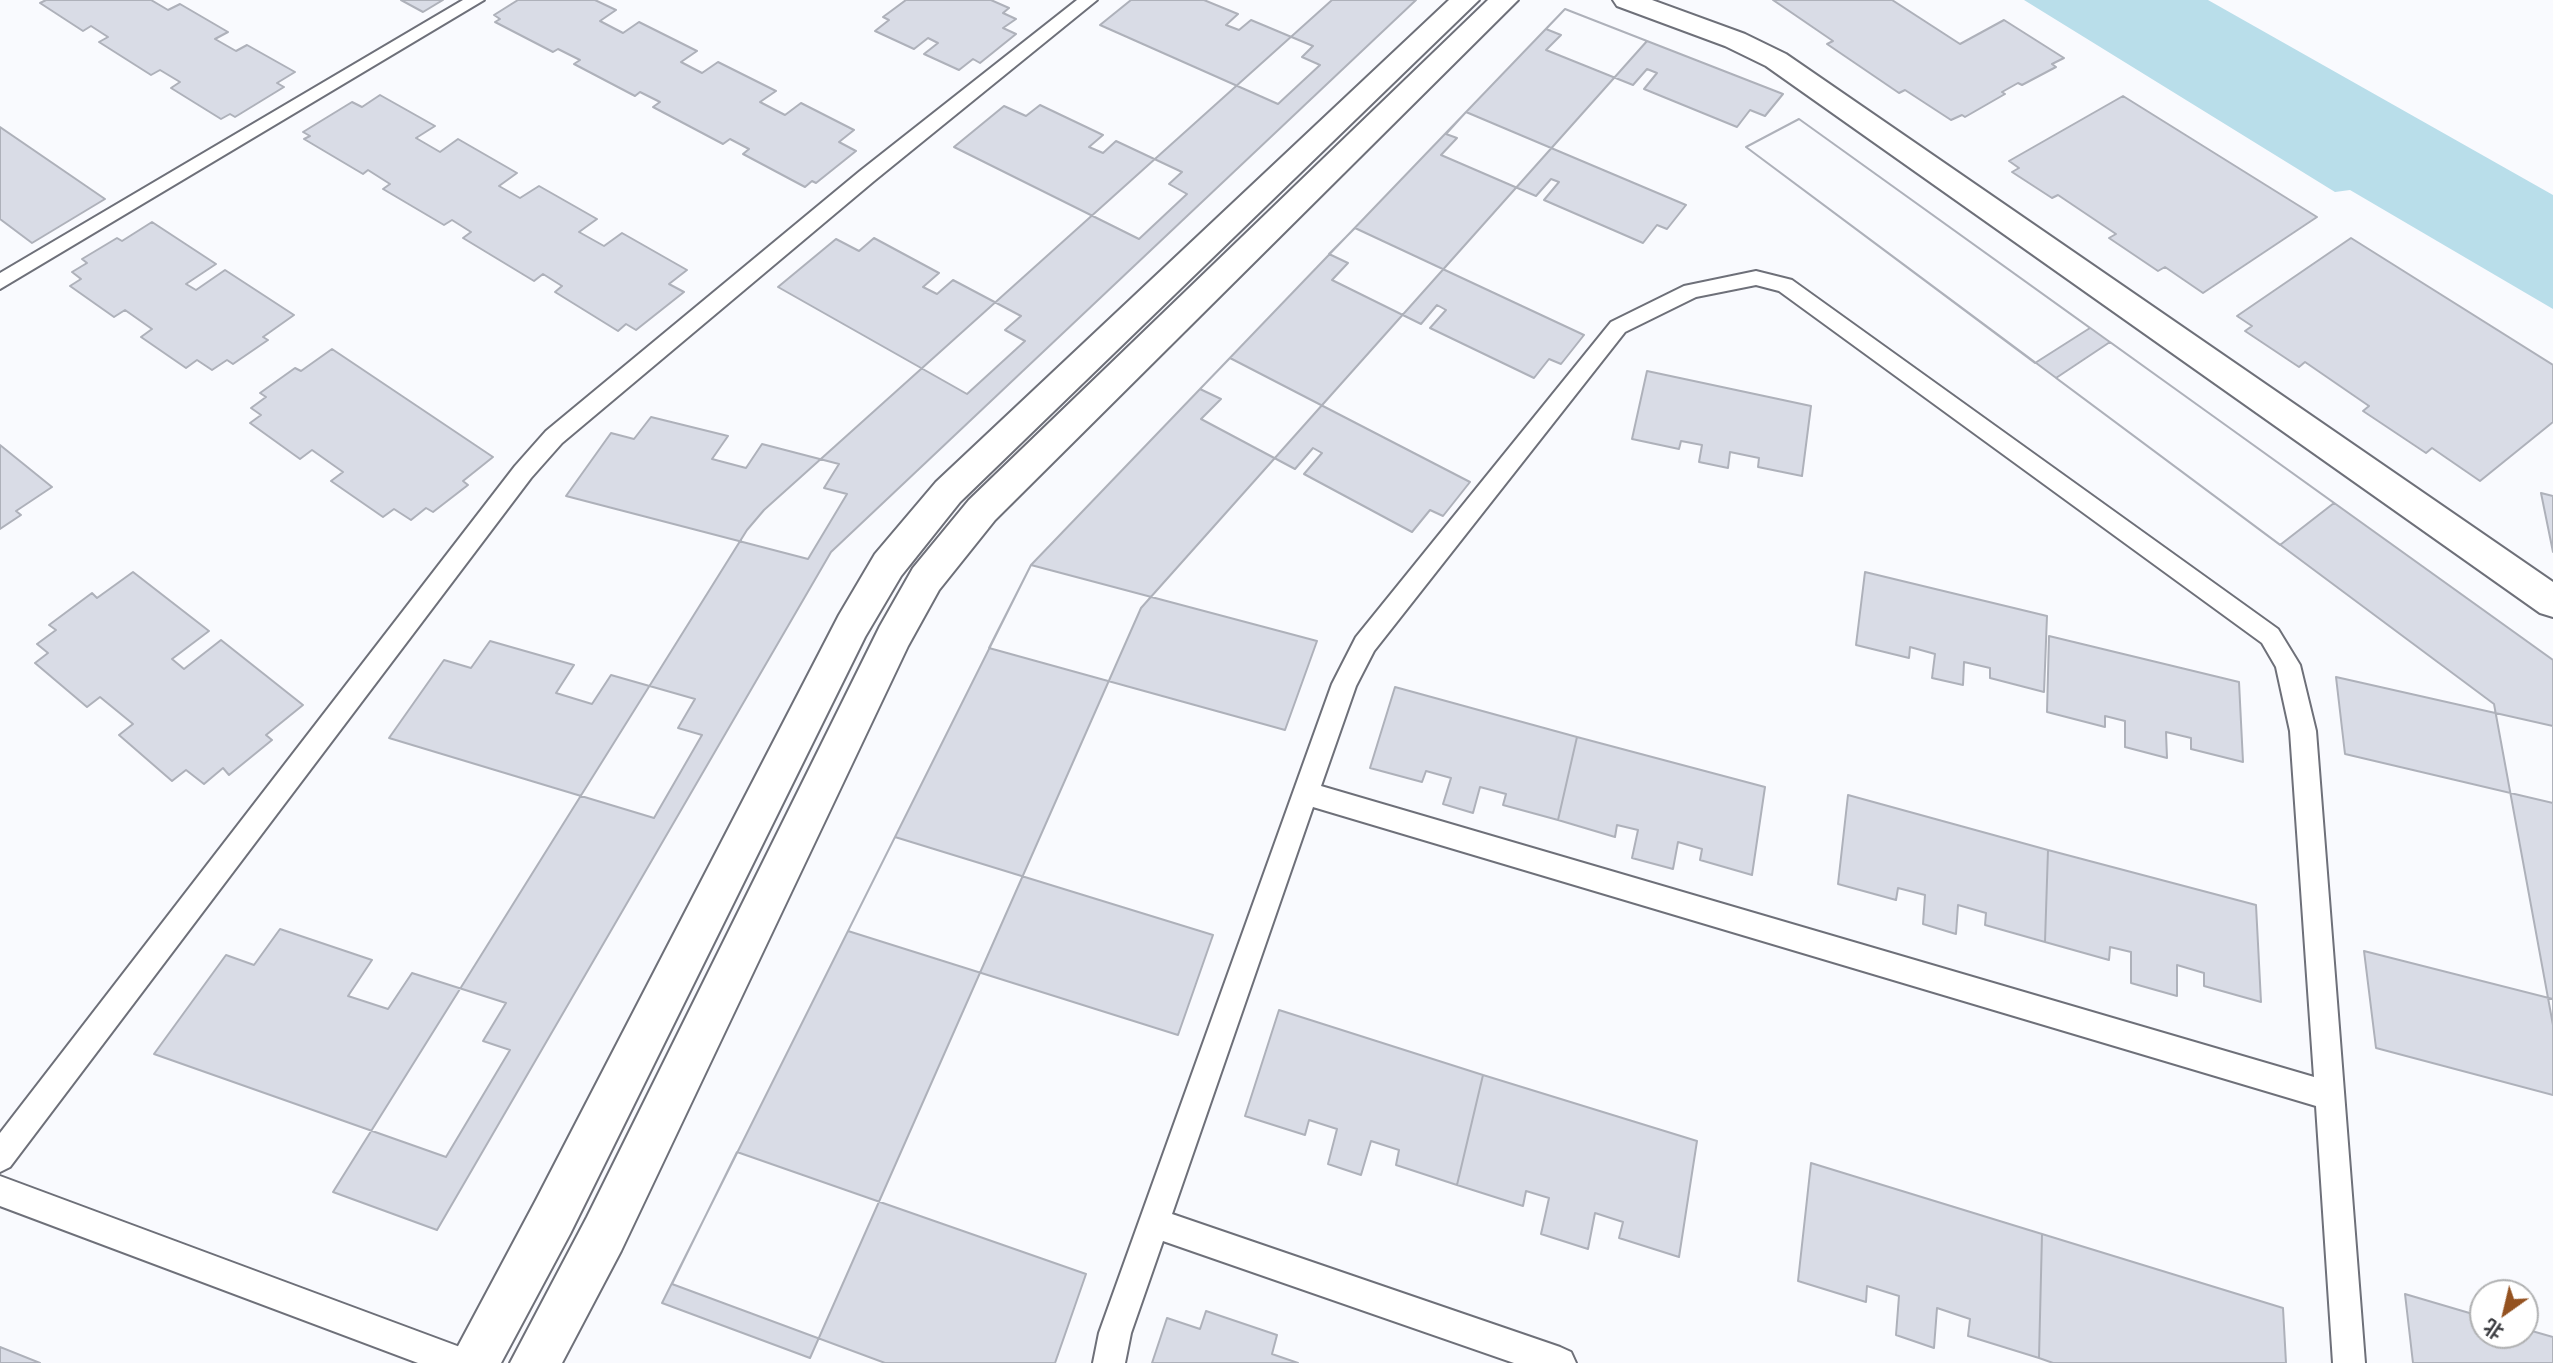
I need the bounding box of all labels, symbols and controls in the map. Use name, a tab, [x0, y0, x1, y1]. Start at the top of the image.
north arrow	[2469, 1279, 2539, 1349]
text: 北	[2478, 1314, 2509, 1346]

